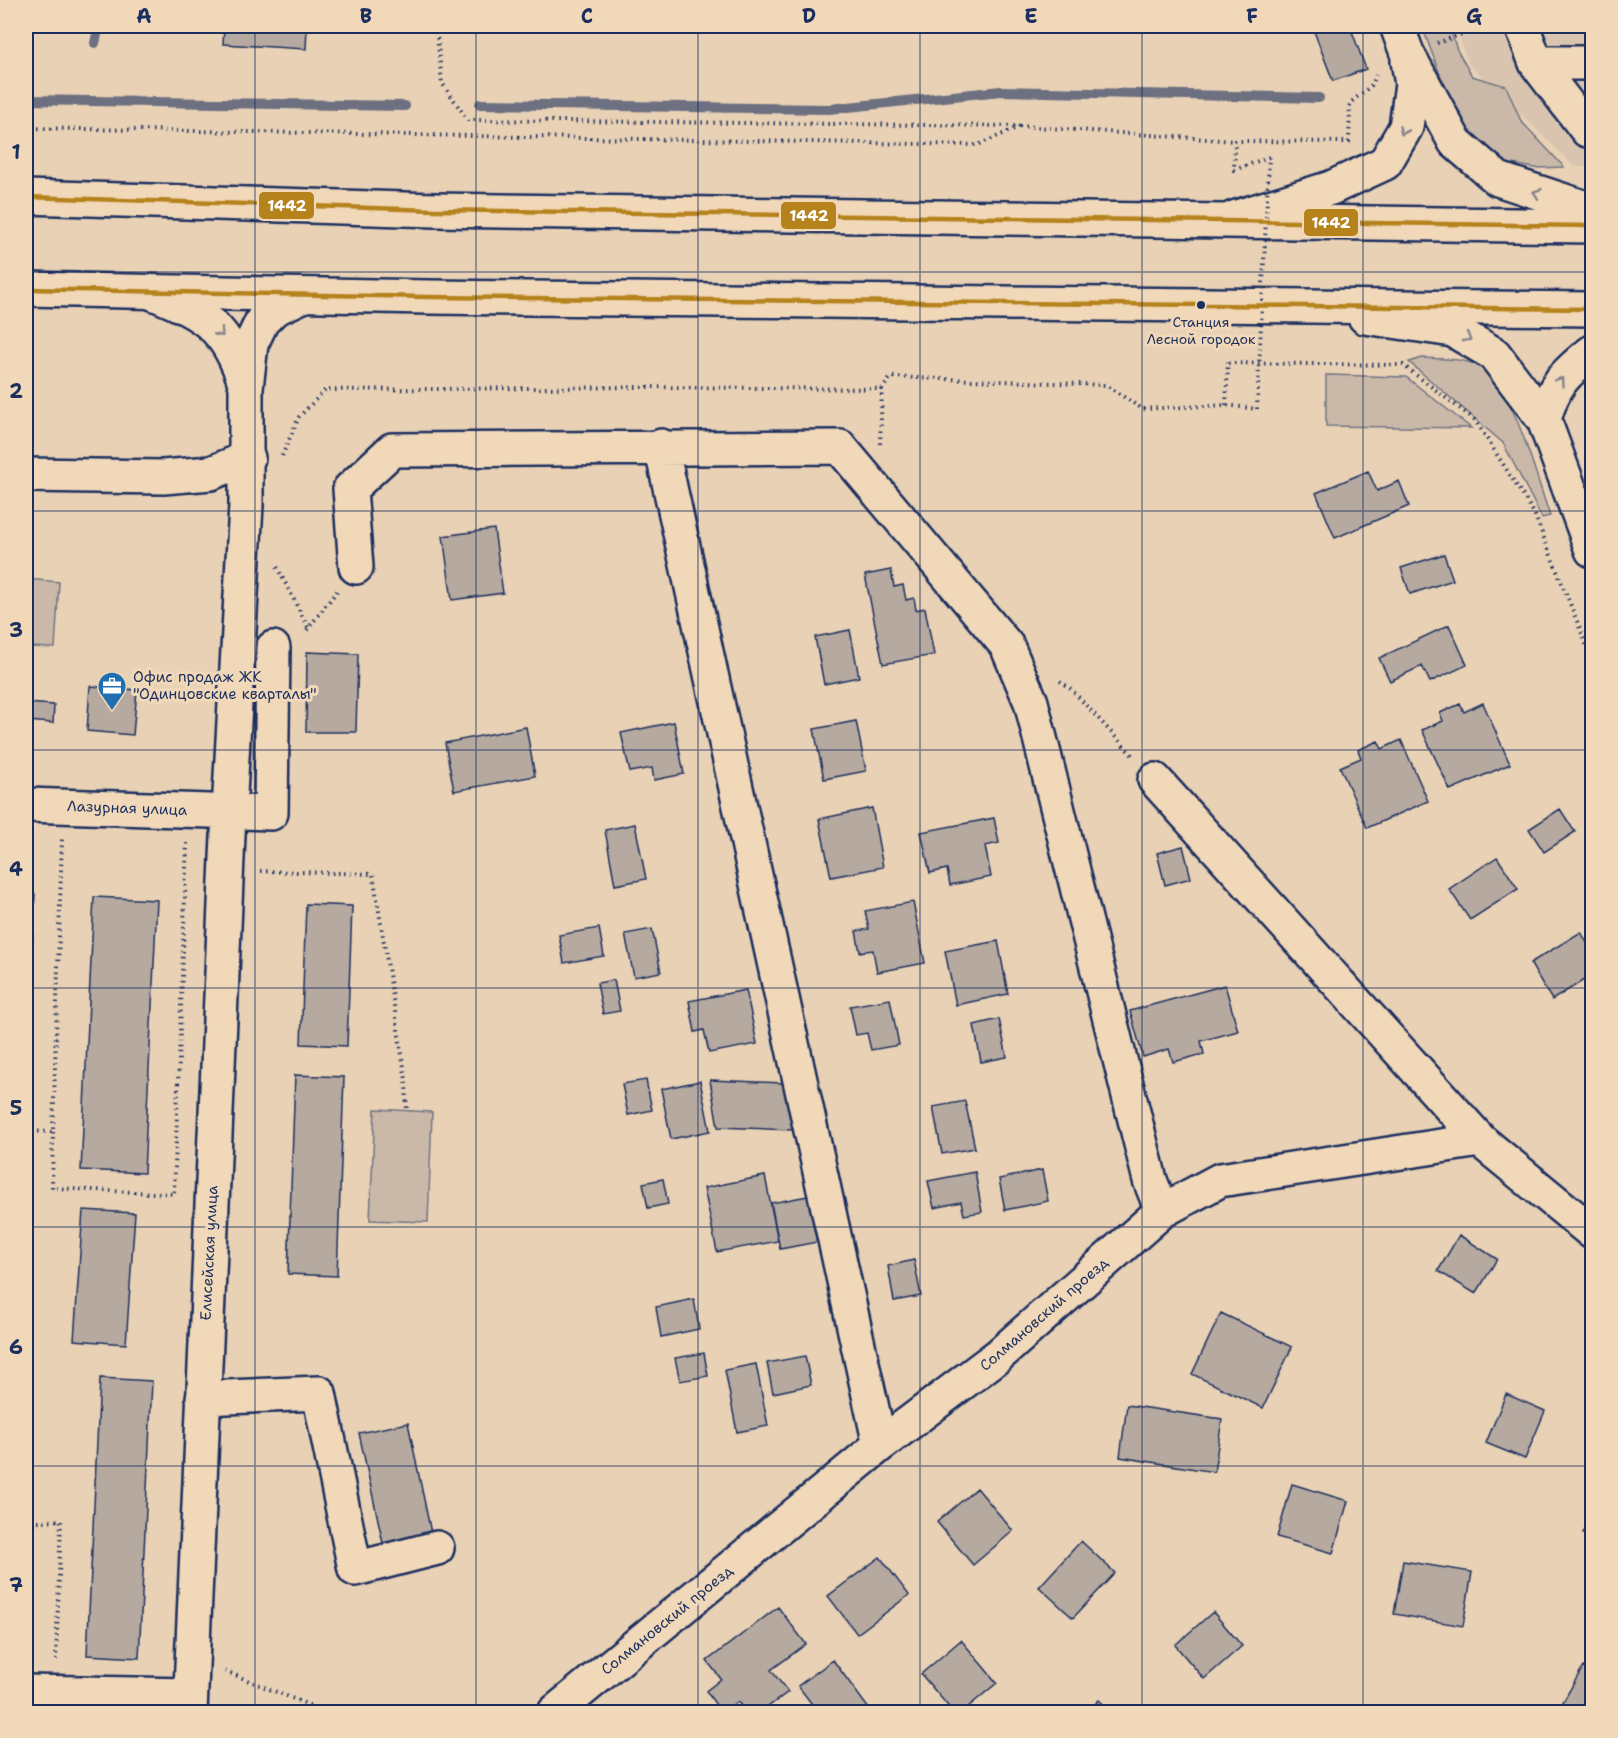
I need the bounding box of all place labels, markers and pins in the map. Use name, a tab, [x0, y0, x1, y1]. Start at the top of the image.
marker: Станция Лесной городок	[1195, 299, 1207, 311]
place label: Станция Лесной городок	[1147, 313, 1256, 348]
place label: Офис продаж ЖК "Одинцовские кварталы"	[133, 667, 317, 704]
office icon: Офис продаж ЖК "Одинцовские кварталы"	[96, 670, 128, 712]

